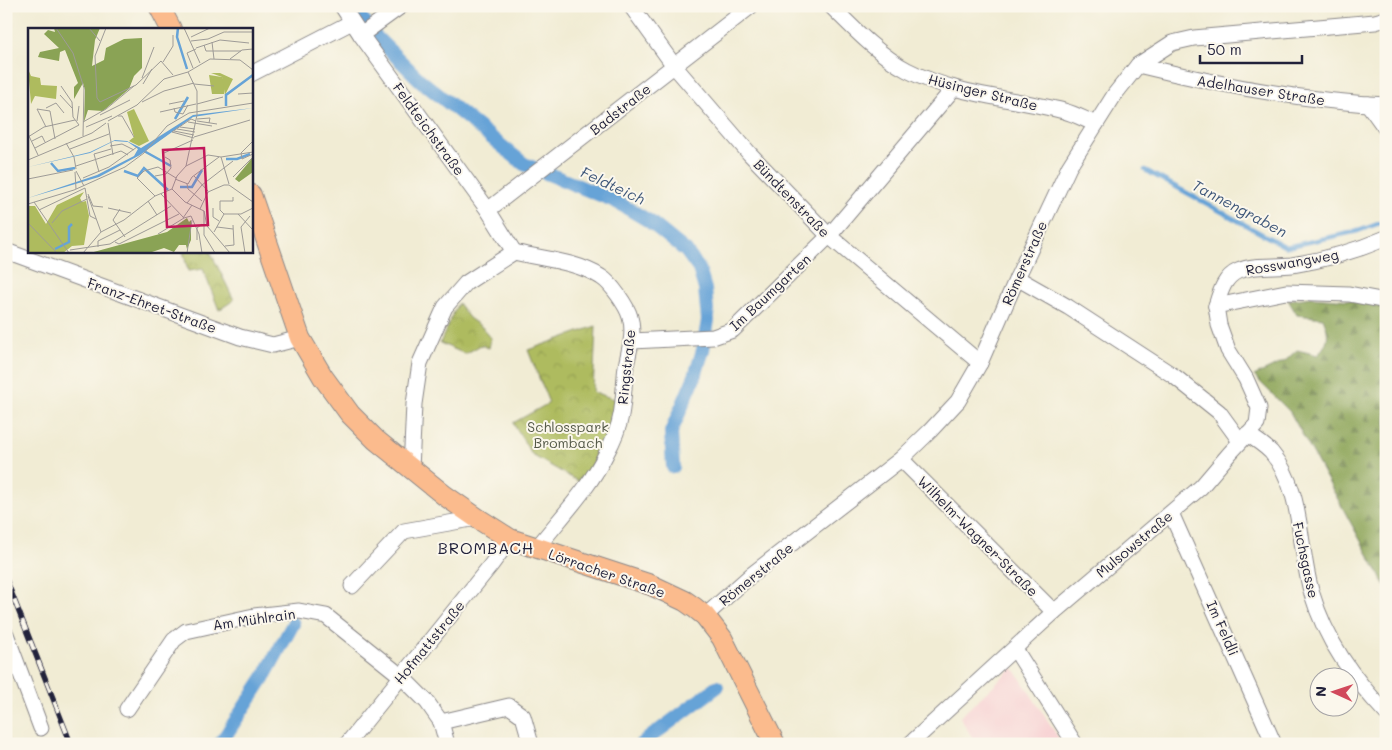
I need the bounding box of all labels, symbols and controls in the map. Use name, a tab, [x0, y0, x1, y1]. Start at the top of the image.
inset map	[28, 28, 252, 252]
scale bar	[1200, 32, 1302, 64]
text: 50 m	[1207, 39, 1242, 59]
street label: Hüsinger Straße	[926, 69, 1040, 115]
street label: Adelhauser Straße	[1196, 71, 1326, 109]
street label: Feldteichstraße	[389, 79, 469, 179]
street label: Badstraße	[586, 79, 654, 139]
street label: Bündtenstraße	[750, 155, 834, 241]
water label: Feldteich	[578, 161, 648, 209]
water label: Tannengraben	[1189, 175, 1291, 241]
street label: Römerstraße	[997, 218, 1051, 308]
street label: Rosswangweg	[1244, 244, 1340, 280]
street label: Im Baumgarten	[725, 249, 815, 335]
street label: Franz-Ehret-Straße	[85, 273, 219, 337]
street label: Ringstraße	[613, 329, 639, 405]
park label: Schlosspark Brombach	[527, 417, 609, 452]
street label: Wilhelm-Wagner-Straße	[914, 472, 1042, 600]
street label: Mulsowstraße	[1092, 506, 1176, 582]
street label: Fuchsgasse	[1289, 520, 1323, 600]
district label: BROMBACH	[438, 537, 534, 558]
street label: Römerstraße	[715, 538, 797, 610]
street label: Lörracher Straße	[546, 544, 668, 602]
street label: Hofmattstraße	[389, 596, 469, 688]
street label: Im Feldli	[1202, 597, 1244, 659]
street label: Am Mühlrain	[211, 604, 297, 634]
north arrow	[1310, 668, 1360, 718]
text: N	[1311, 685, 1330, 697]

